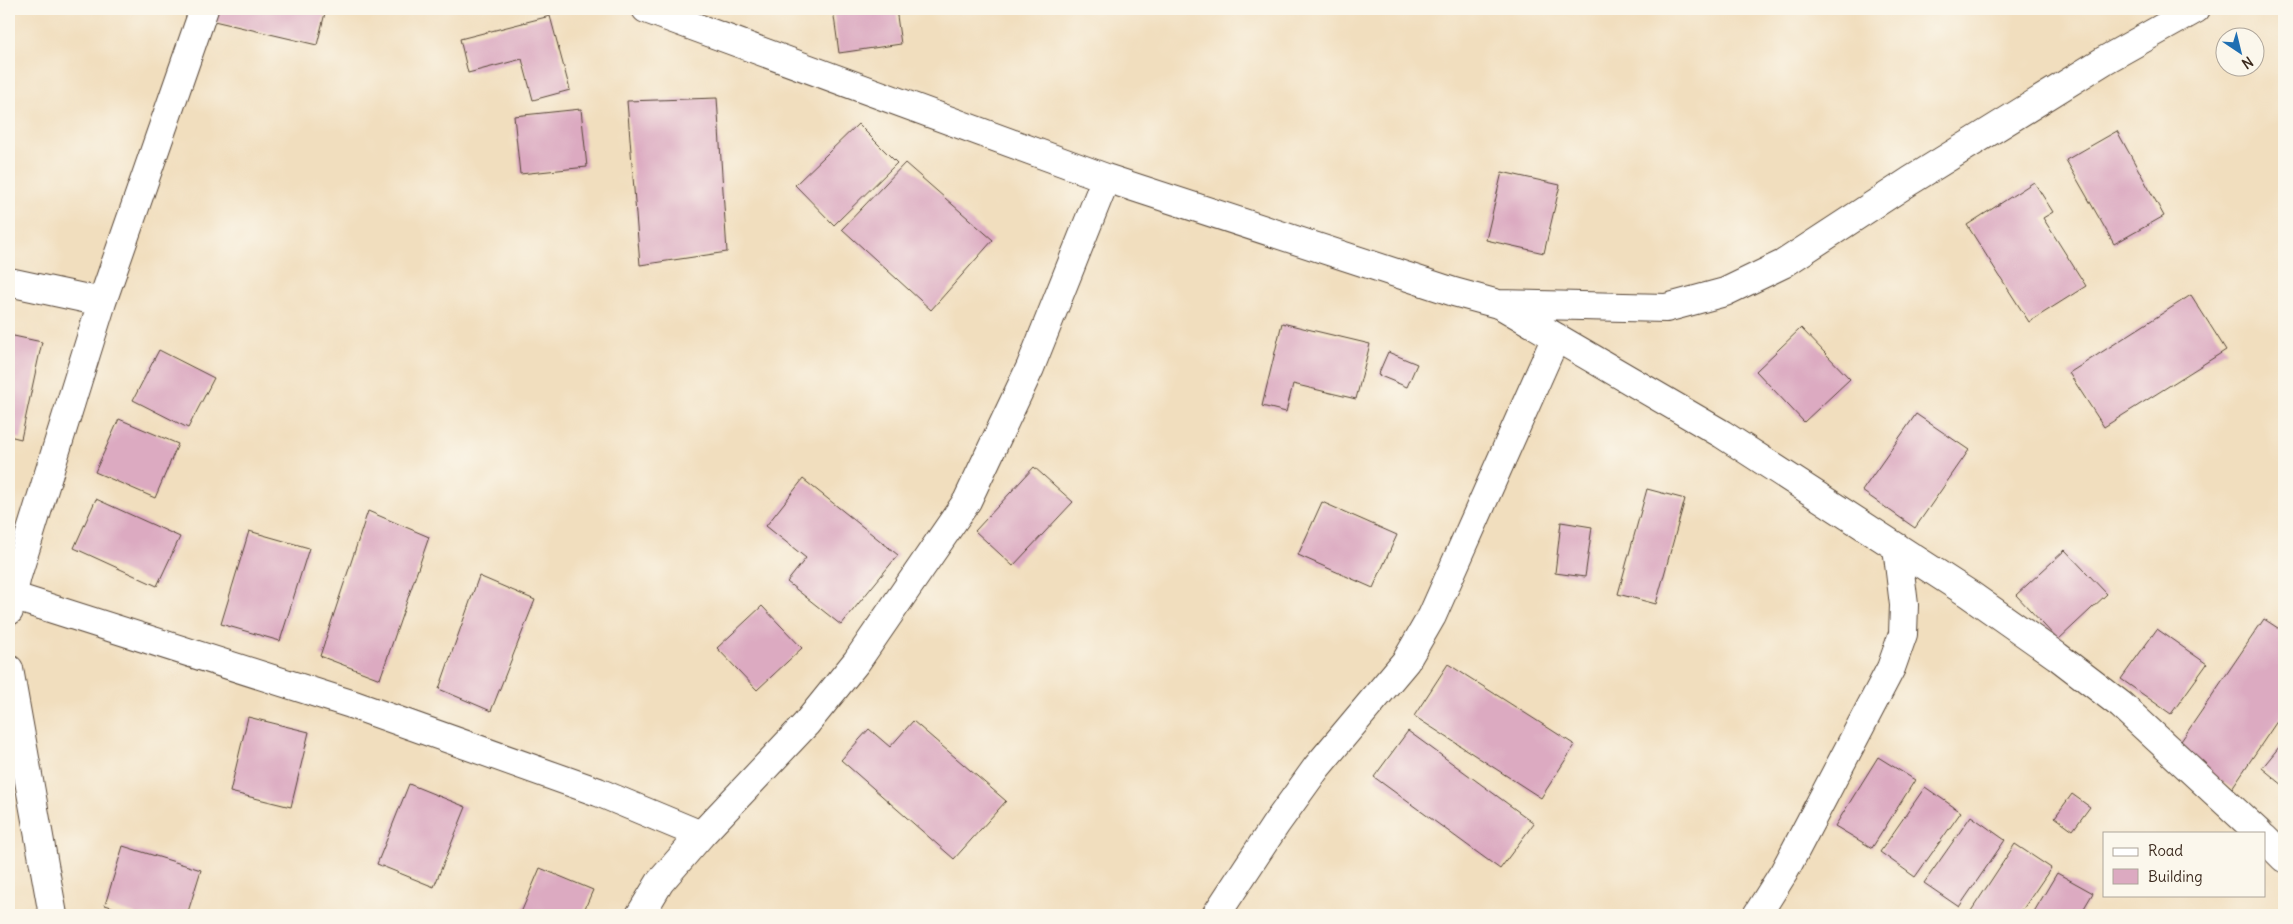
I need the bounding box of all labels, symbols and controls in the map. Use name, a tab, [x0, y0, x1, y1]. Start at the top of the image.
north arrow	[2216, 28, 2266, 78]
text: N	[2238, 52, 2257, 73]
legend	[2103, 832, 2266, 896]
text: Road	[2148, 841, 2183, 860]
text: Building	[2148, 867, 2203, 886]

